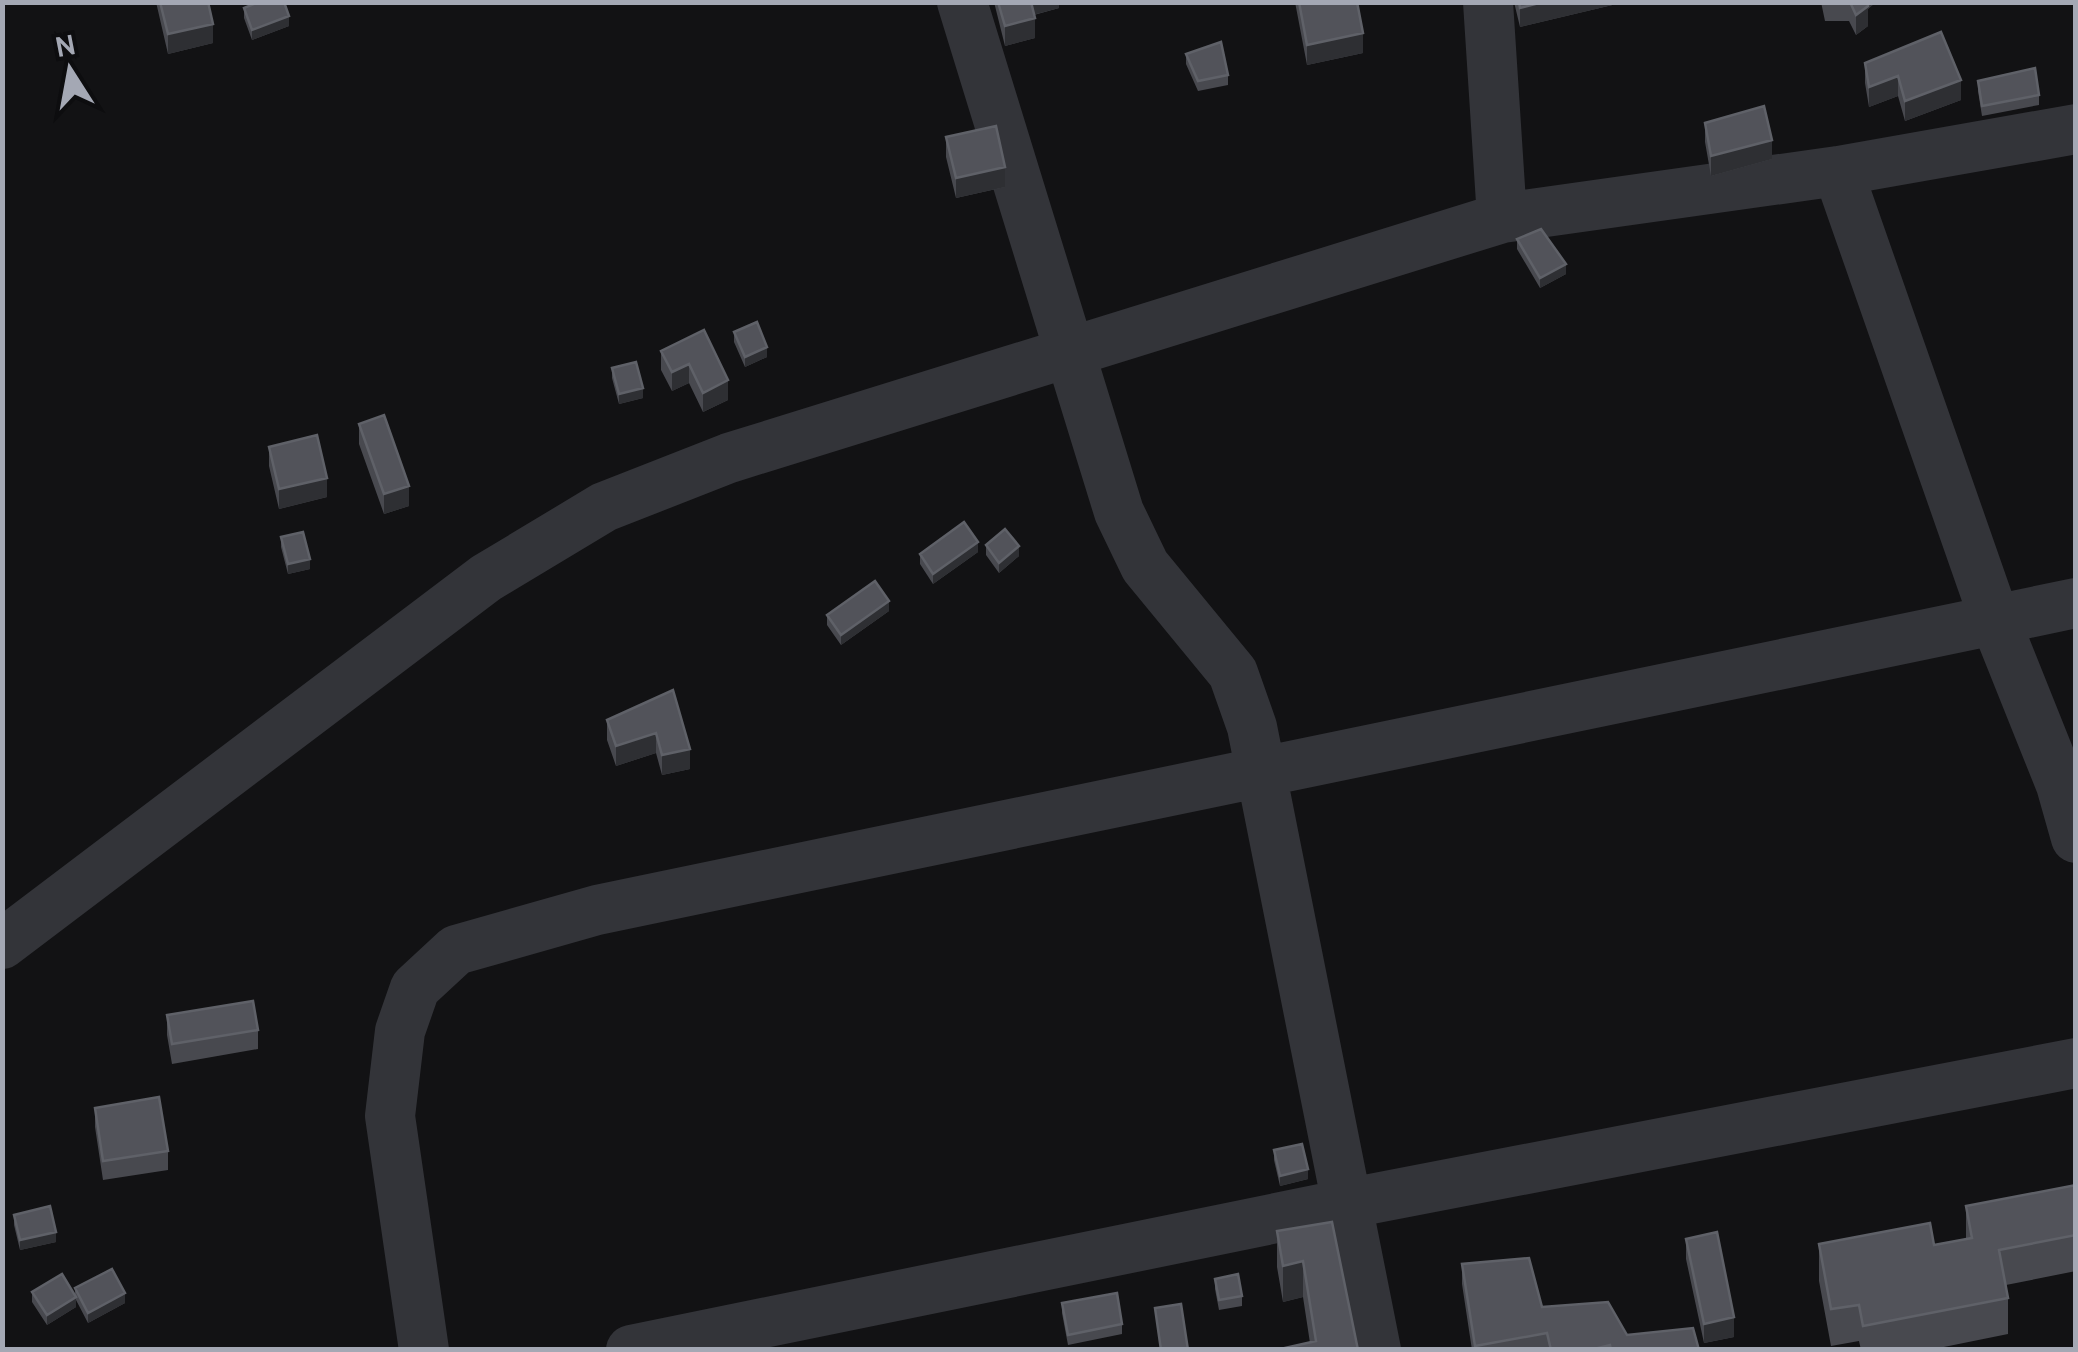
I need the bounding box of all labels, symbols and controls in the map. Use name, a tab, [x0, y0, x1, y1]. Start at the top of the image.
north arrow	[20, 20, 120, 120]
text: N	[52, 27, 78, 64]

